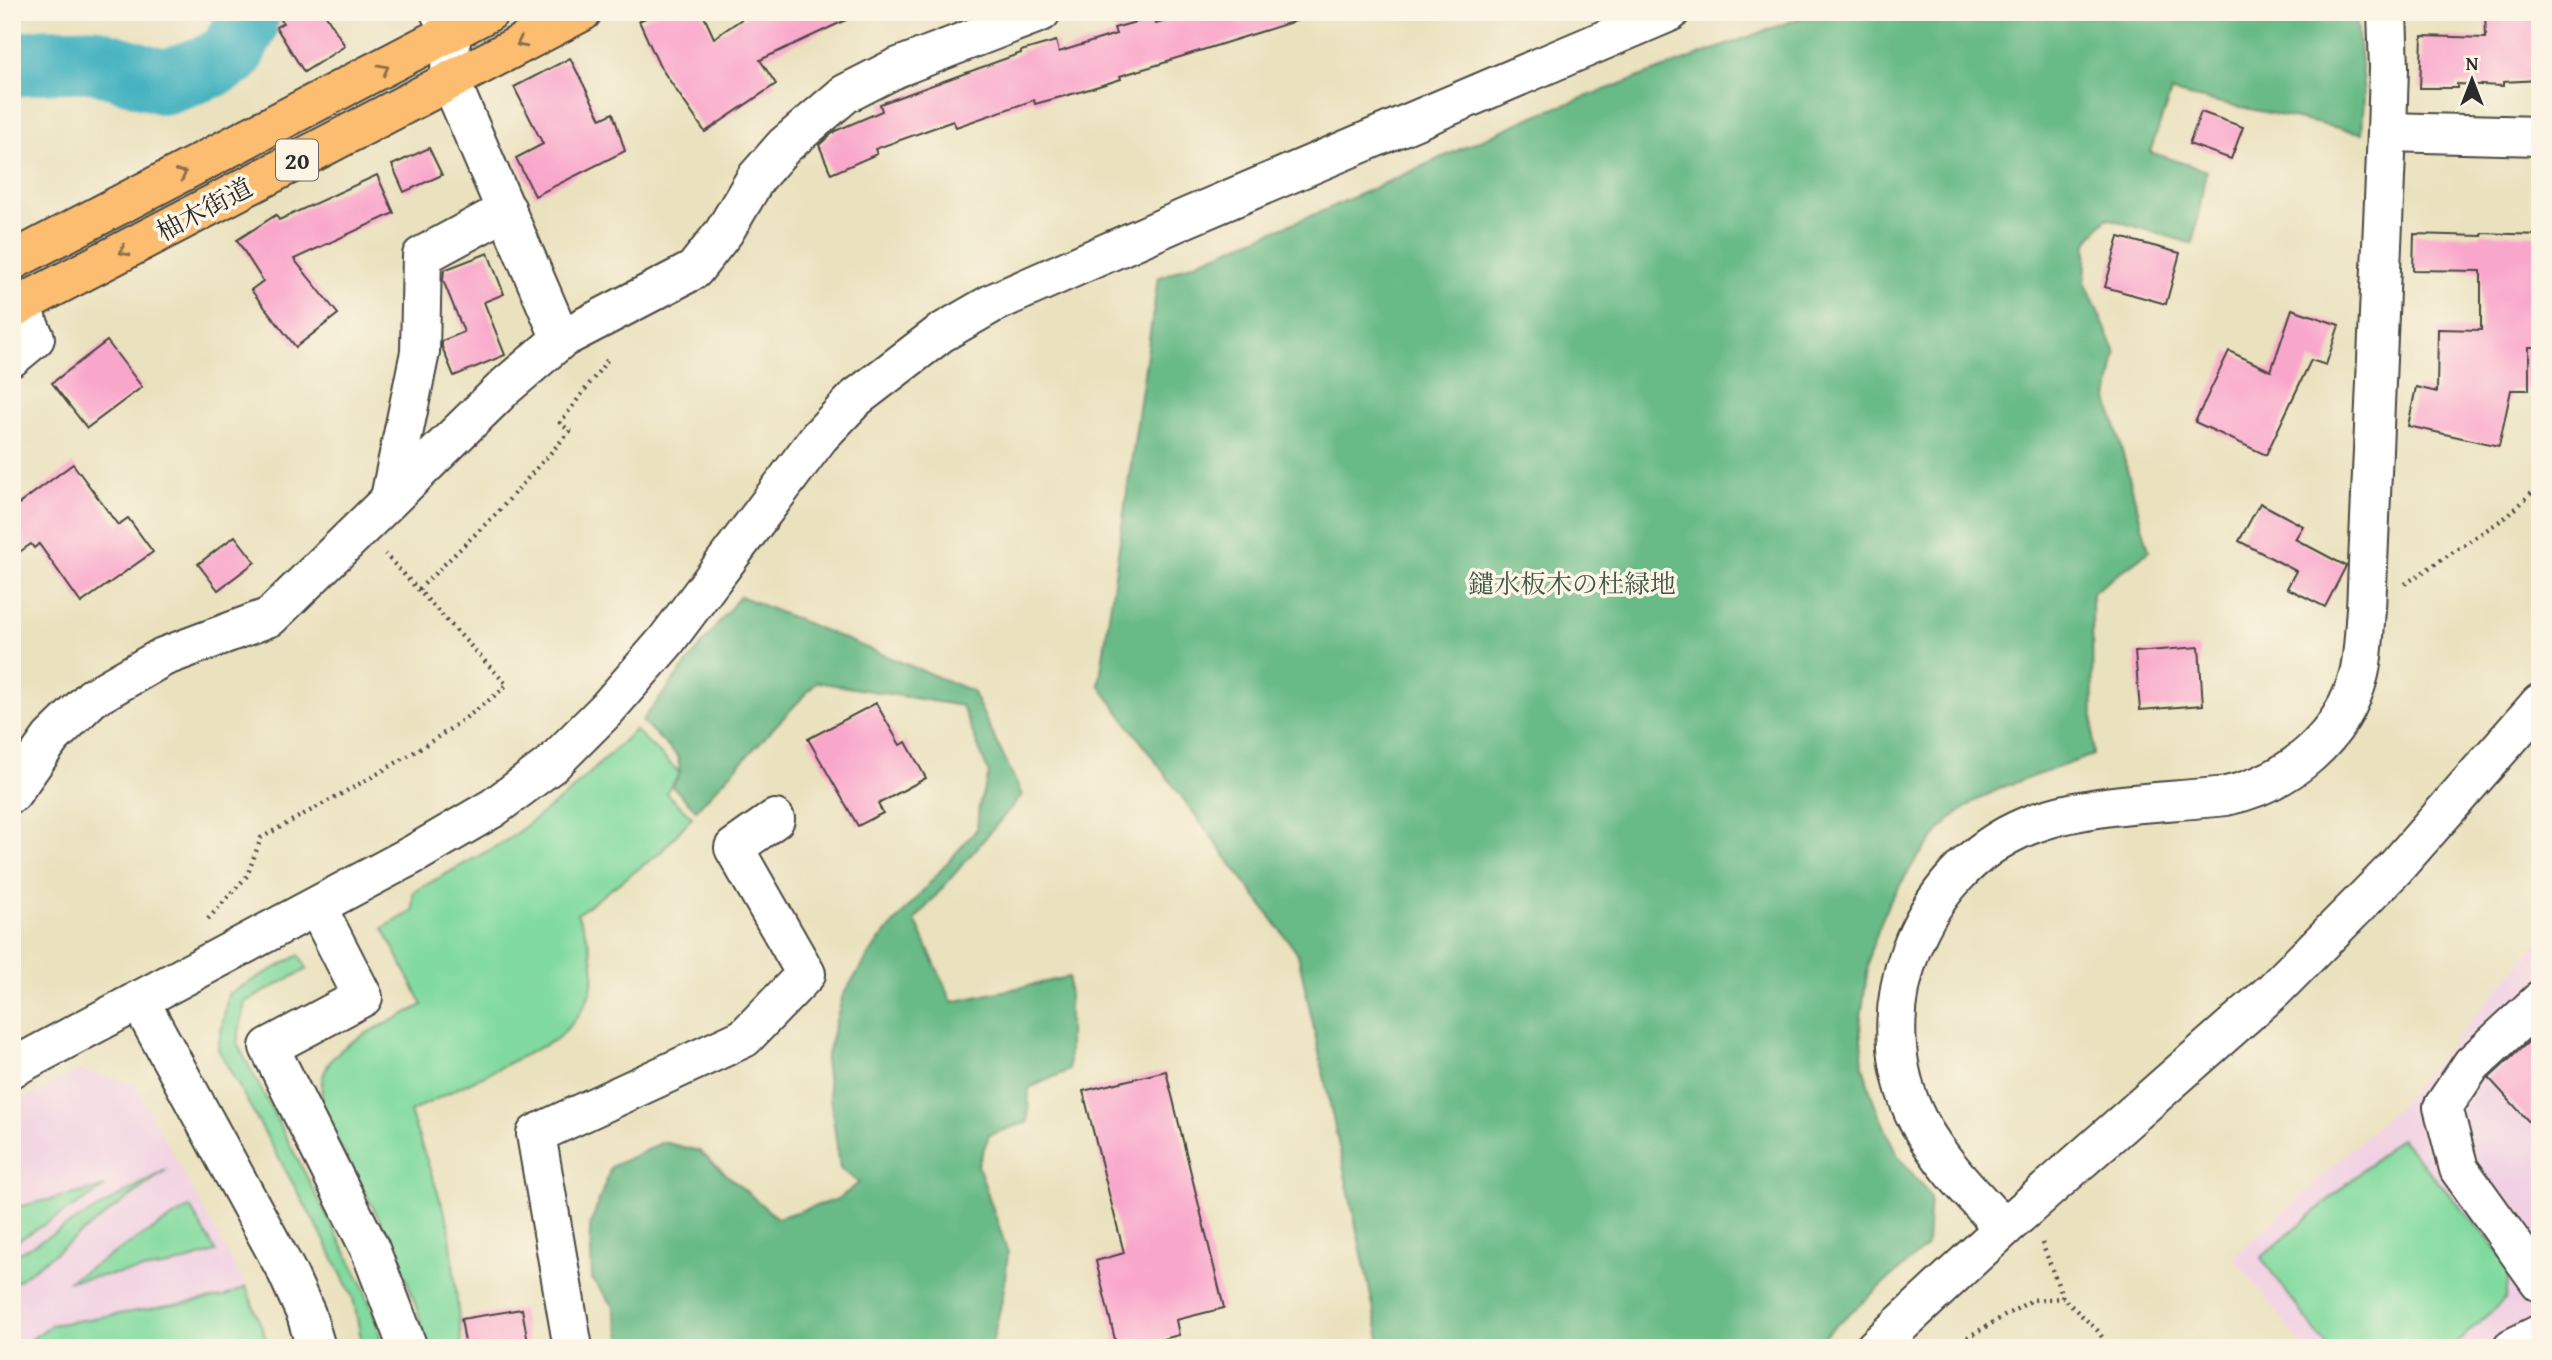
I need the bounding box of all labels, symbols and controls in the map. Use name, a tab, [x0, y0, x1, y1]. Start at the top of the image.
one-way arrow	[516, 35, 528, 49]
north arrow	[2436, 46, 2506, 116]
text: N	[2466, 49, 2479, 77]
one-way arrow	[377, 64, 389, 77]
road number: 20	[276, 140, 318, 180]
street label: 柚木街道	[149, 167, 259, 251]
one-way arrow	[175, 169, 187, 182]
one-way arrow	[119, 242, 131, 256]
park label: 鑓水板木の杜緑地	[1468, 564, 1676, 603]

